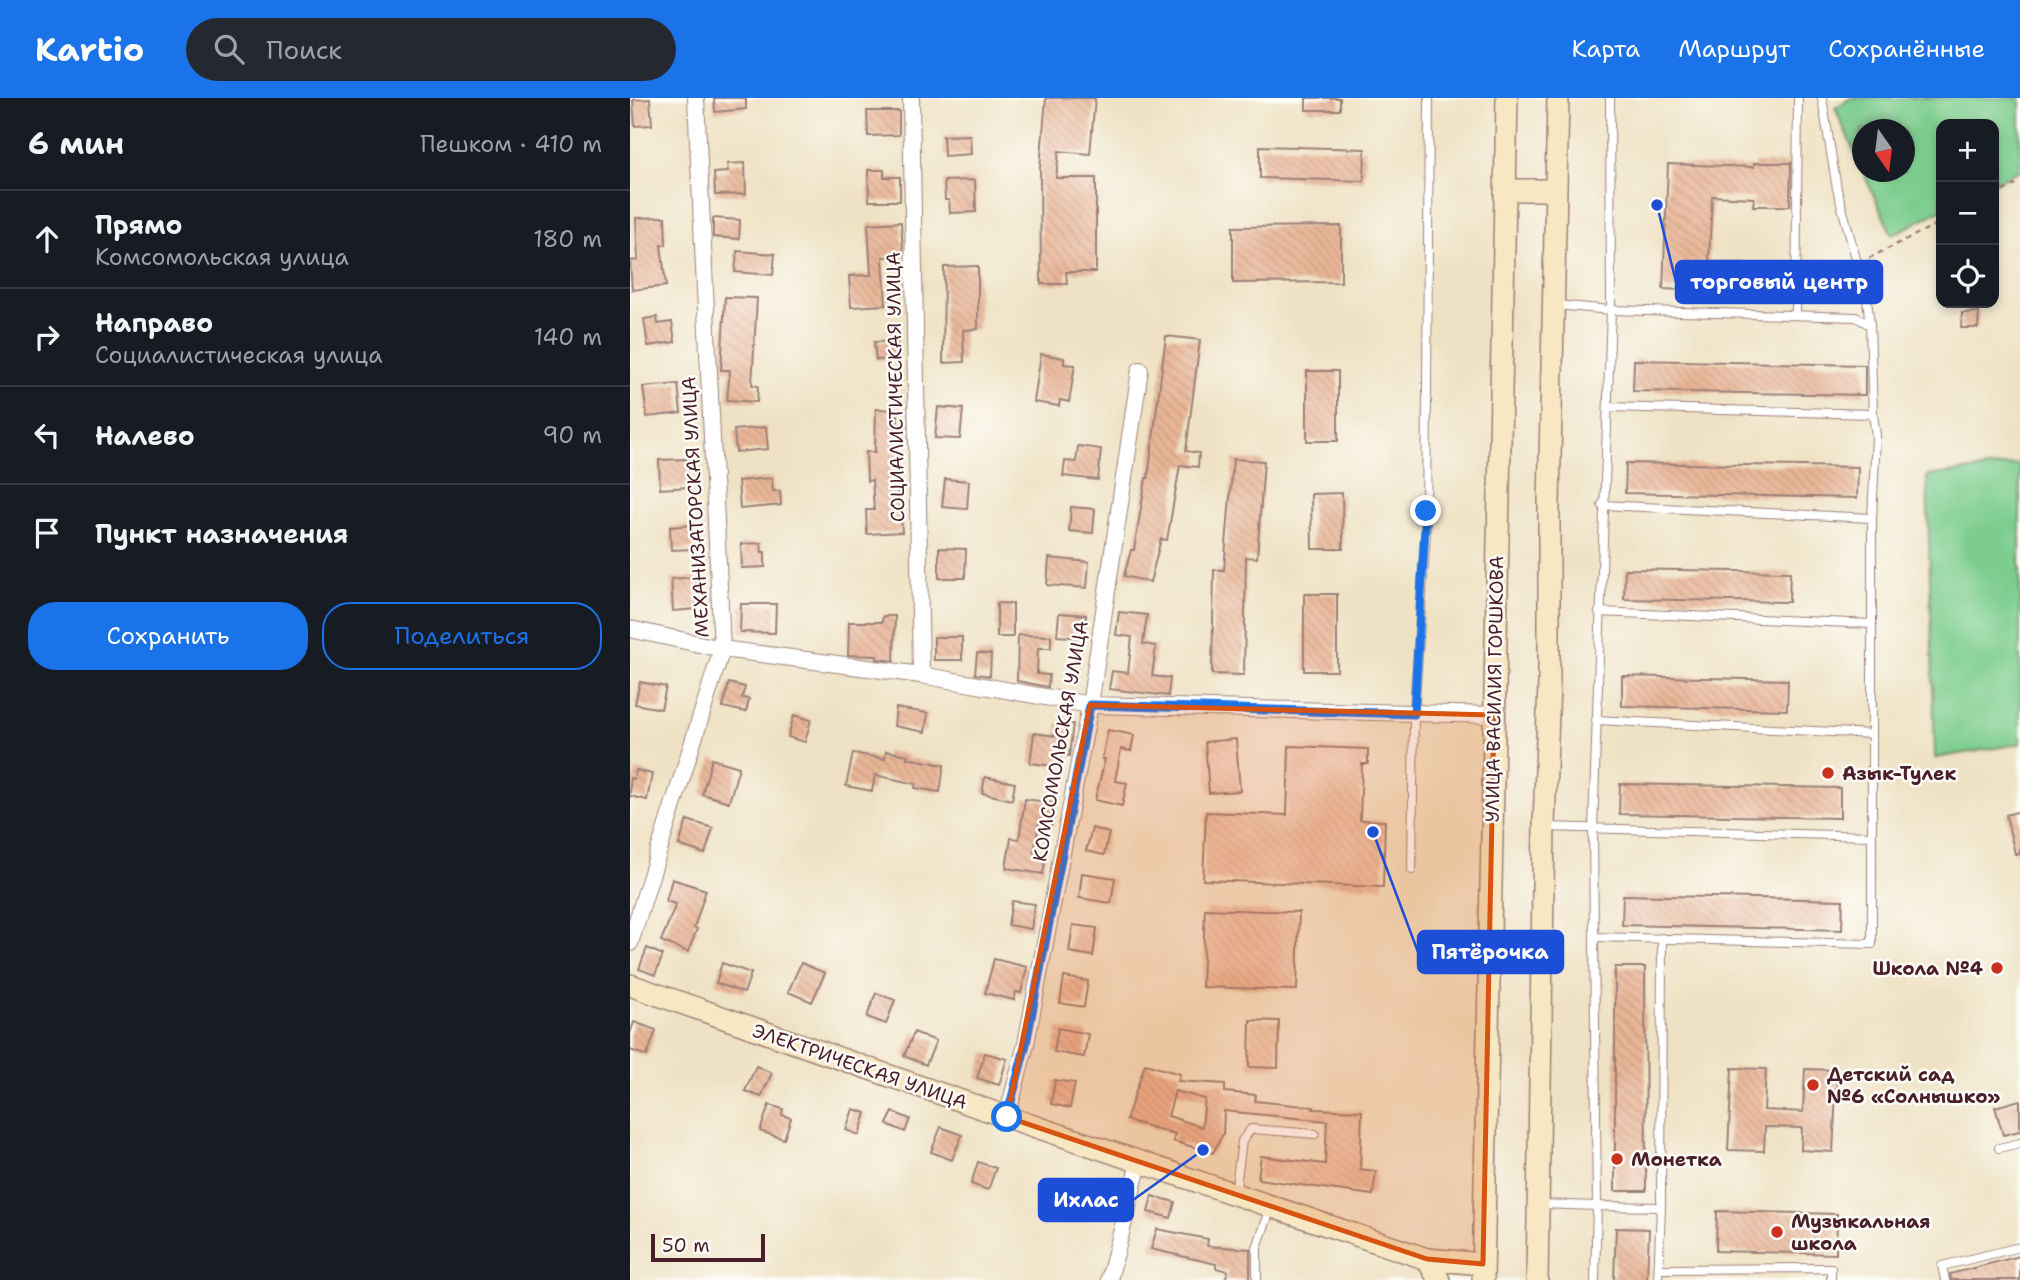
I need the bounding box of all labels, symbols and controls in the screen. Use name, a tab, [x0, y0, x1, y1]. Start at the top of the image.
search box	[186, 18, 676, 81]
text: Kartio	[35, 27, 144, 72]
icon: search	[210, 30, 248, 68]
text: Поиск	[266, 32, 342, 67]
text: Карта	[1572, 33, 1640, 65]
text: Маршрут	[1678, 33, 1790, 65]
text: Сохранённые	[1828, 33, 1985, 65]
north arrow	[1852, 119, 1915, 182]
map controls	[1936, 119, 1999, 308]
button: +	[1936, 119, 1999, 182]
text: 6 мин	[28, 123, 124, 164]
text: Пешком · 410 m	[420, 129, 602, 159]
button: −	[1936, 182, 1999, 245]
text: Прямо	[95, 207, 183, 242]
icon: ahead	[28, 220, 66, 258]
text: 180 m	[533, 224, 602, 254]
text: Комсомольская улица	[95, 242, 349, 272]
button: locate	[1936, 245, 1999, 308]
street label: СОЦИАЛИСТИЧЕСКАЯ УЛИЦА	[881, 252, 910, 522]
callout: торговый центр	[1676, 261, 1882, 303]
text: торговый центр	[1690, 268, 1868, 296]
text: Направо	[95, 305, 213, 340]
icon: right	[28, 318, 66, 356]
text: 140 m	[534, 322, 602, 352]
text: Социалистическая улица	[95, 340, 382, 370]
street label: МЕХАНИЗАТОРСКАЯ УЛИЦА	[676, 376, 715, 638]
icon: left	[28, 416, 66, 454]
text: Налево	[95, 418, 195, 453]
text: 90 m	[542, 420, 602, 450]
route end	[1410, 495, 1441, 526]
icon: arrive	[28, 514, 66, 552]
text: Пункт назначения	[95, 516, 348, 551]
street label: УЛИЦА ВАСИЛИЯ ГОРШКОВА	[1480, 555, 1509, 823]
button: Сохранить	[28, 602, 308, 670]
button: Поделиться	[322, 602, 602, 670]
street label: КОМСОМОЛЬСКАЯ УЛИЦА	[1027, 618, 1094, 864]
place label: Азык-Тулек	[1842, 761, 1956, 786]
marker: Азык-Тулек	[1820, 765, 1836, 781]
callout: Пятёрочка	[1418, 931, 1563, 973]
text: Пятёрочка	[1431, 938, 1549, 966]
place label: Школа №4	[1872, 956, 1984, 981]
marker: Школа №4	[1989, 960, 2005, 976]
street label: ЭЛЕКТРИЧЕСКАЯ УЛИЦА	[749, 1018, 971, 1115]
place label: Детский сад №6 «Солнышко»	[1827, 1062, 2000, 1109]
marker: Детский сад №6 «Солнышко»	[1805, 1077, 1821, 1093]
route start	[991, 1101, 1022, 1132]
place label: Монетка	[1631, 1147, 1722, 1172]
marker: Монетка	[1609, 1151, 1625, 1167]
callout: Ихлас	[1039, 1179, 1133, 1221]
text: Ихлас	[1053, 1186, 1119, 1214]
place label: Музыкальная школа	[1791, 1209, 1930, 1256]
marker: Музыкальная школа	[1769, 1224, 1785, 1240]
scale bar	[651, 1231, 765, 1263]
text: 50 m	[662, 1233, 710, 1258]

